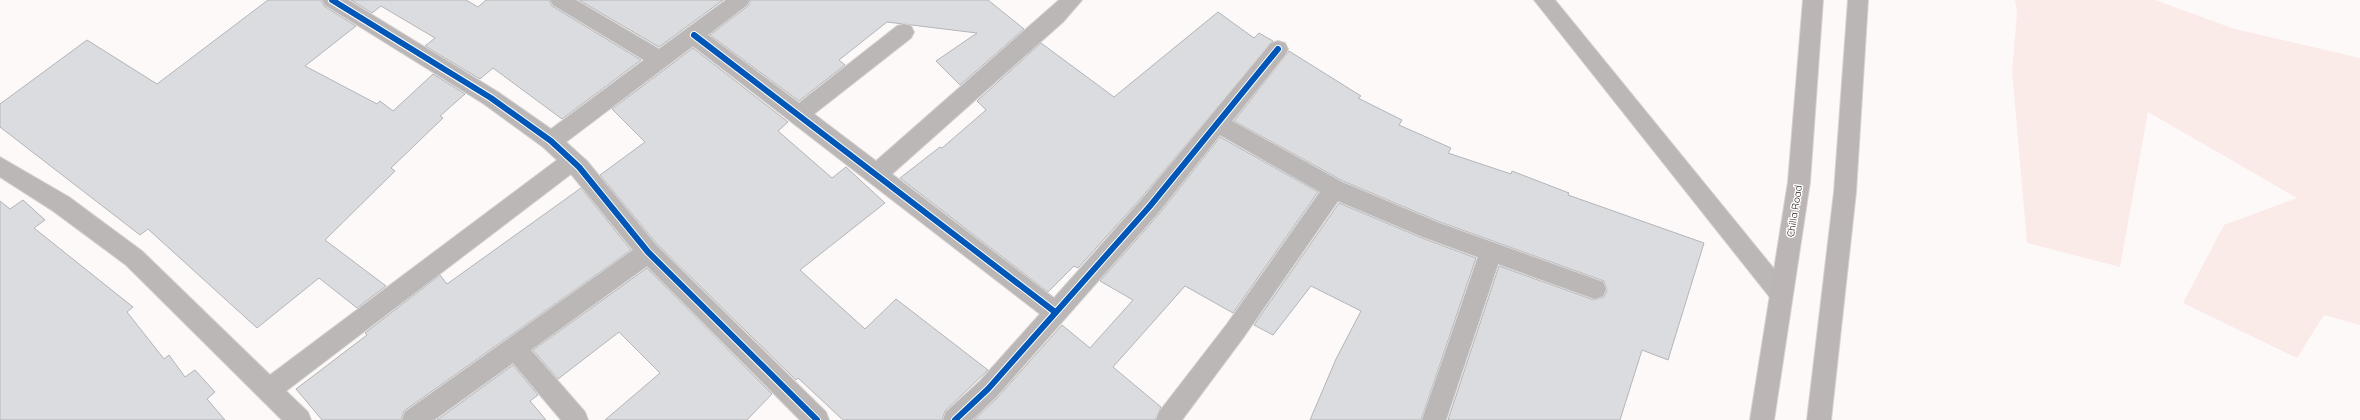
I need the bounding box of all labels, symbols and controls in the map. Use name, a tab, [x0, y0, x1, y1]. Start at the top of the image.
street label: Chilla Road	[1784, 184, 1805, 238]

